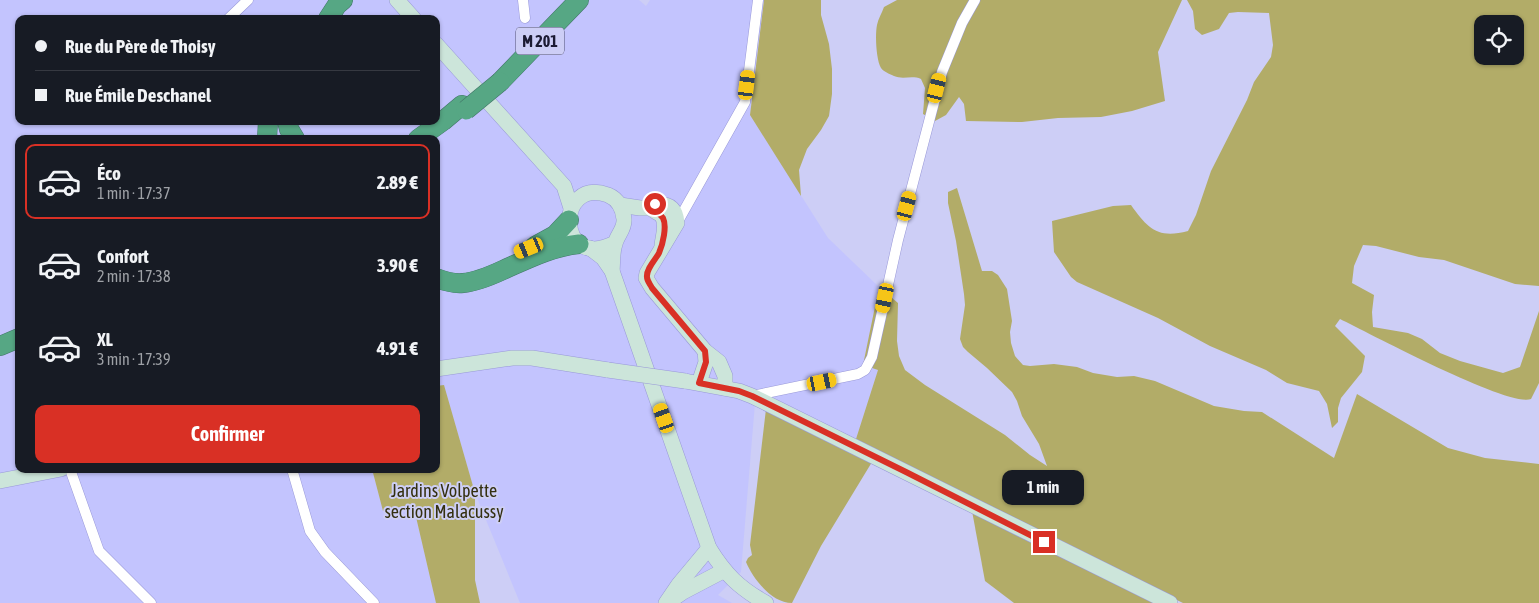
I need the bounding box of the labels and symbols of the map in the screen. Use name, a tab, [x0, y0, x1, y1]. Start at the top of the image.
road number: M 201	[516, 27, 564, 54]
car	[737, 69, 756, 101]
car	[926, 72, 947, 104]
car	[895, 190, 918, 222]
route start	[644, 193, 666, 215]
car	[512, 235, 545, 261]
car	[874, 282, 895, 314]
car	[805, 372, 838, 392]
car	[652, 401, 675, 435]
callout: 1 min	[1003, 470, 1085, 504]
park label: Jardins Volpette section Malacussy	[384, 480, 504, 522]
route end	[1033, 531, 1055, 553]

